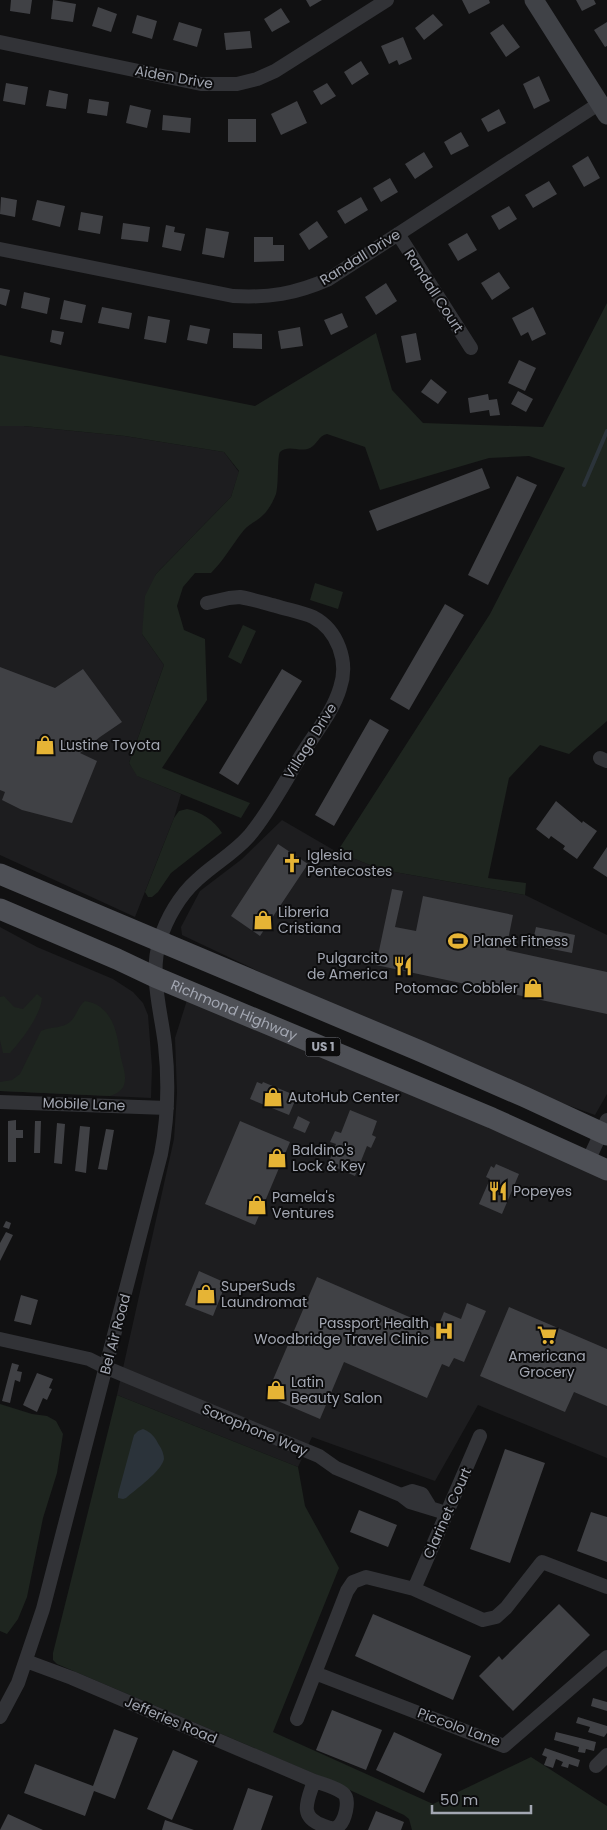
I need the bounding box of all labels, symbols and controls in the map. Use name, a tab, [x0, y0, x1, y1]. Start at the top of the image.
street label: Aiden Drive	[133, 60, 215, 94]
street label: Randall Drive	[316, 224, 404, 290]
street label: Randall Court	[400, 245, 468, 337]
street label: Village Drive	[279, 699, 341, 783]
shop icon: Lustine Toyota	[34, 734, 56, 756]
place label: Lustine Toyota	[60, 735, 160, 755]
place label: Iglesia Pentecostes	[307, 845, 392, 881]
church icon: Iglesia Pentecostes	[281, 852, 303, 874]
place label: Libreria Cristiana	[278, 902, 341, 938]
shop icon: Libreria Cristiana	[252, 909, 274, 931]
sports icon: Planet Fitness	[447, 930, 469, 952]
place label: Planet Fitness	[473, 931, 568, 951]
place label: Pulgarcito de America	[307, 948, 388, 984]
restaurant icon: Pulgarcito de America	[392, 955, 414, 977]
street label: Richmond Highway	[168, 975, 301, 1045]
shop icon: Potomac Cobbler	[522, 977, 544, 999]
place label: Potomac Cobbler	[395, 978, 518, 998]
road number: US 1	[306, 1038, 340, 1056]
shop icon: AutoHub Center	[262, 1086, 284, 1108]
place label: AutoHub Center	[288, 1087, 400, 1107]
street label: Mobile Lane	[42, 1093, 126, 1115]
place label: Baldino's Lock & Key	[292, 1140, 366, 1176]
shop icon: Baldino's Lock & Key	[266, 1147, 288, 1169]
restaurant icon: Popeyes	[487, 1180, 509, 1202]
place label: Popeyes	[513, 1181, 572, 1201]
place label: Pamela's Ventures	[272, 1187, 335, 1223]
shop icon: Pamela's Ventures	[246, 1194, 268, 1216]
place label: SuperSuds Laundromat	[221, 1276, 307, 1312]
shop icon: SuperSuds Laundromat	[195, 1283, 217, 1305]
street label: Bel Air Road	[95, 1291, 135, 1377]
place label: Passport Health Woodbridge Travel Clinic	[254, 1313, 429, 1349]
hospital icon: Passport Health Woodbridge Travel Clinic	[433, 1320, 455, 1342]
supermarket icon: Americana Grocery	[536, 1324, 558, 1346]
place label: Americana Grocery	[508, 1346, 586, 1382]
place label: Latin Beauty Salon	[291, 1372, 382, 1408]
shop icon: Latin Beauty Salon	[265, 1379, 287, 1401]
street label: Saxophone Way	[199, 1399, 311, 1461]
street label: Clarinet Court	[418, 1464, 476, 1562]
street label: Jefferies Road	[122, 1691, 220, 1749]
street label: Piccolo Lane	[415, 1703, 503, 1751]
scale bar	[432, 1782, 531, 1814]
text: 50 m	[440, 1789, 478, 1810]

